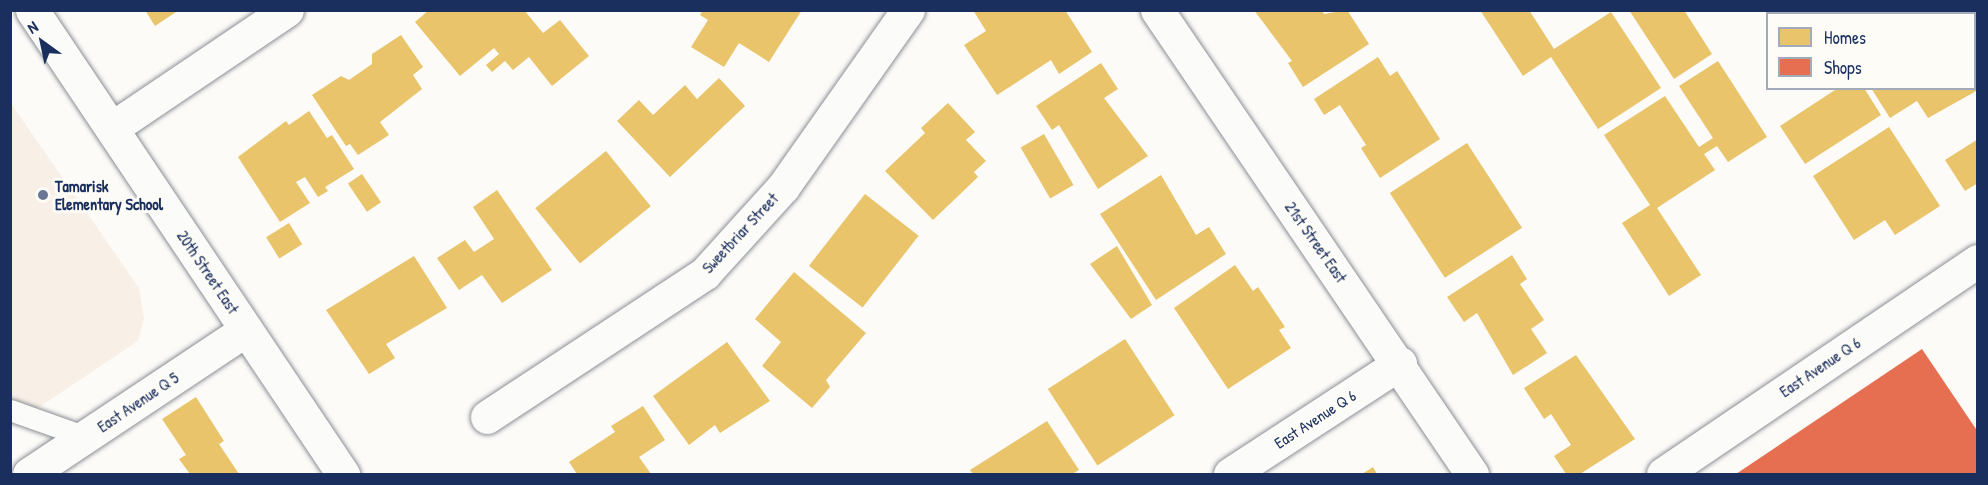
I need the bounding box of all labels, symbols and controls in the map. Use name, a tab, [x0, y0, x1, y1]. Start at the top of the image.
north arrow	[12, 12, 72, 72]
legend	[1766, 12, 1976, 90]
text: N	[23, 15, 42, 38]
text: Homes	[1824, 25, 1866, 50]
text: Shops	[1824, 55, 1862, 80]
place label: Tamarisk Elementary School	[55, 176, 163, 214]
marker: Tamarisk Elementary School	[36, 188, 50, 202]
street label: Sweetbriar Street	[698, 189, 782, 277]
street label: 21st Street East	[1281, 198, 1351, 286]
street label: 20th Street East	[173, 227, 243, 317]
street label: East Avenue Q 6	[1776, 333, 1864, 401]
street label: East Avenue Q 5	[94, 368, 182, 436]
street label: East Avenue Q 6	[1271, 385, 1359, 453]

